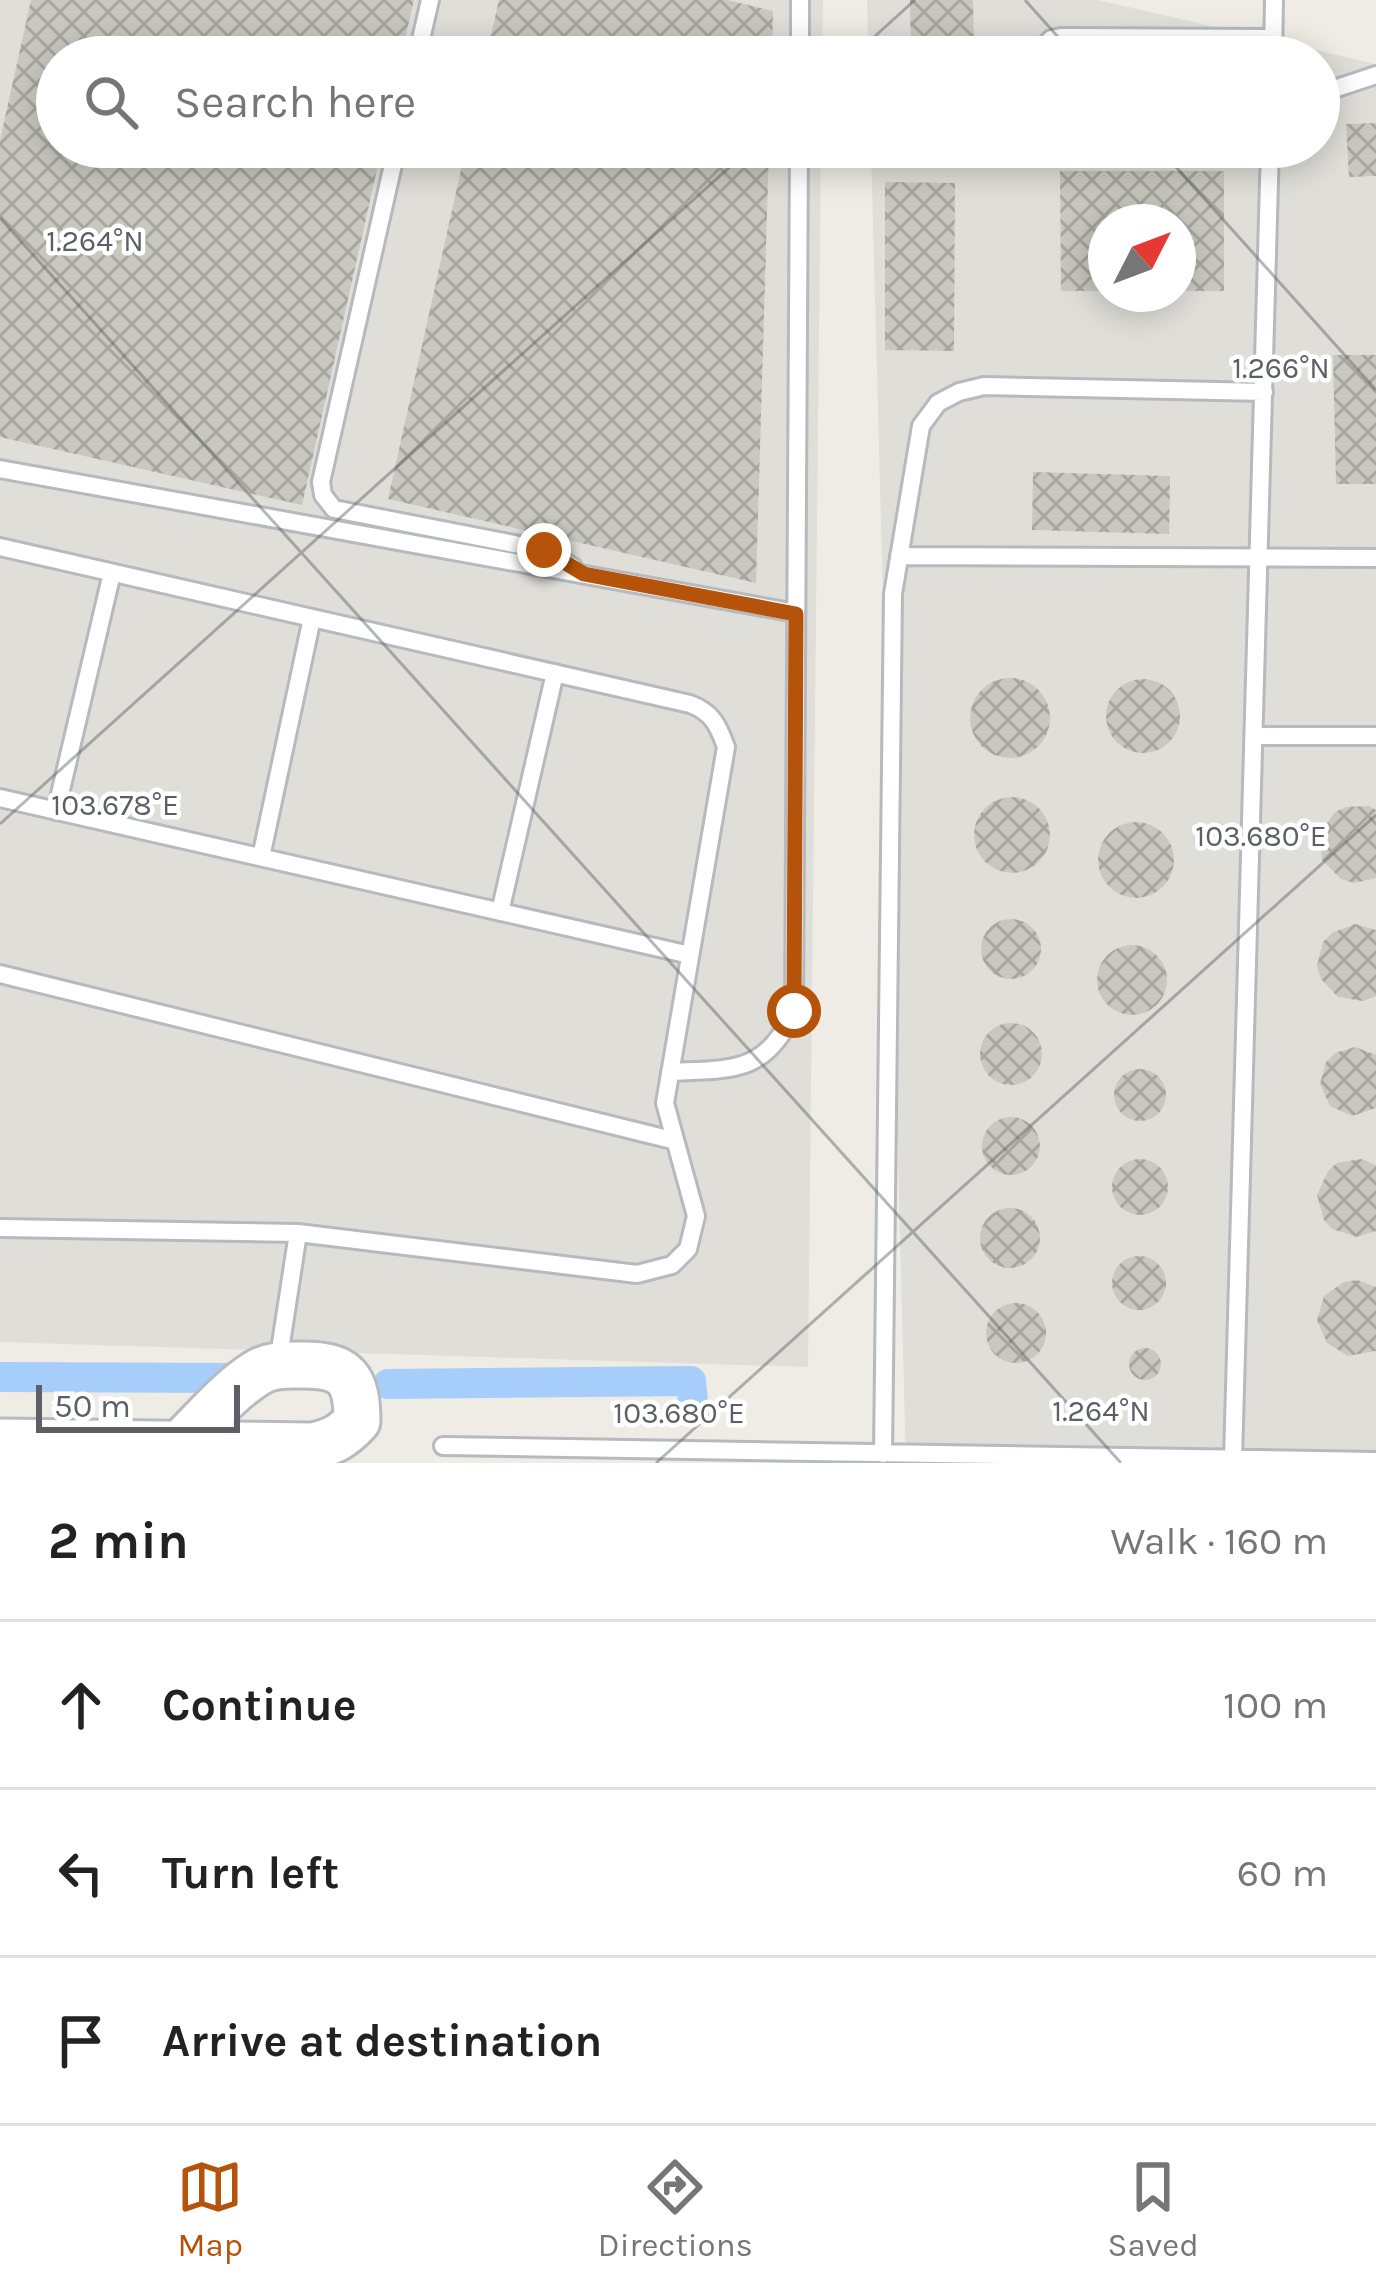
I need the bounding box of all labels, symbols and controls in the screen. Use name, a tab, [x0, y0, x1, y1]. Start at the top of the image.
search box	[36, 36, 1340, 168]
icon: search	[78, 69, 144, 135]
text: Search here	[174, 76, 416, 128]
north arrow	[1088, 204, 1196, 312]
text: 1.264°N	[46, 223, 144, 259]
text: 1.266°N	[1232, 350, 1330, 386]
route end	[517, 523, 571, 577]
text: 103.678°E	[51, 787, 179, 823]
text: 103.680°E	[1195, 818, 1327, 854]
route start	[767, 984, 821, 1038]
scale bar	[36, 1379, 240, 1432]
text: 50 m	[54, 1387, 131, 1425]
text: 1.264°N	[1052, 1393, 1150, 1429]
text: 103.680°E	[613, 1395, 745, 1431]
text: 2 min	[48, 1511, 189, 1571]
text: Walk · 160 m	[1110, 1518, 1328, 1564]
icon: ahead	[48, 1672, 114, 1738]
text: Continue	[162, 1679, 357, 1731]
text: 100 m	[1223, 1682, 1328, 1728]
icon: left	[48, 1840, 114, 1906]
text: Turn left	[162, 1847, 339, 1899]
text: 60 m	[1237, 1850, 1328, 1896]
icon: arrive	[48, 2008, 114, 2074]
text: Arrive at destination	[162, 2015, 602, 2067]
tab: Map	[177, 2154, 243, 2264]
tab: Directions	[598, 2154, 753, 2264]
tab: Saved	[1108, 2154, 1199, 2264]

